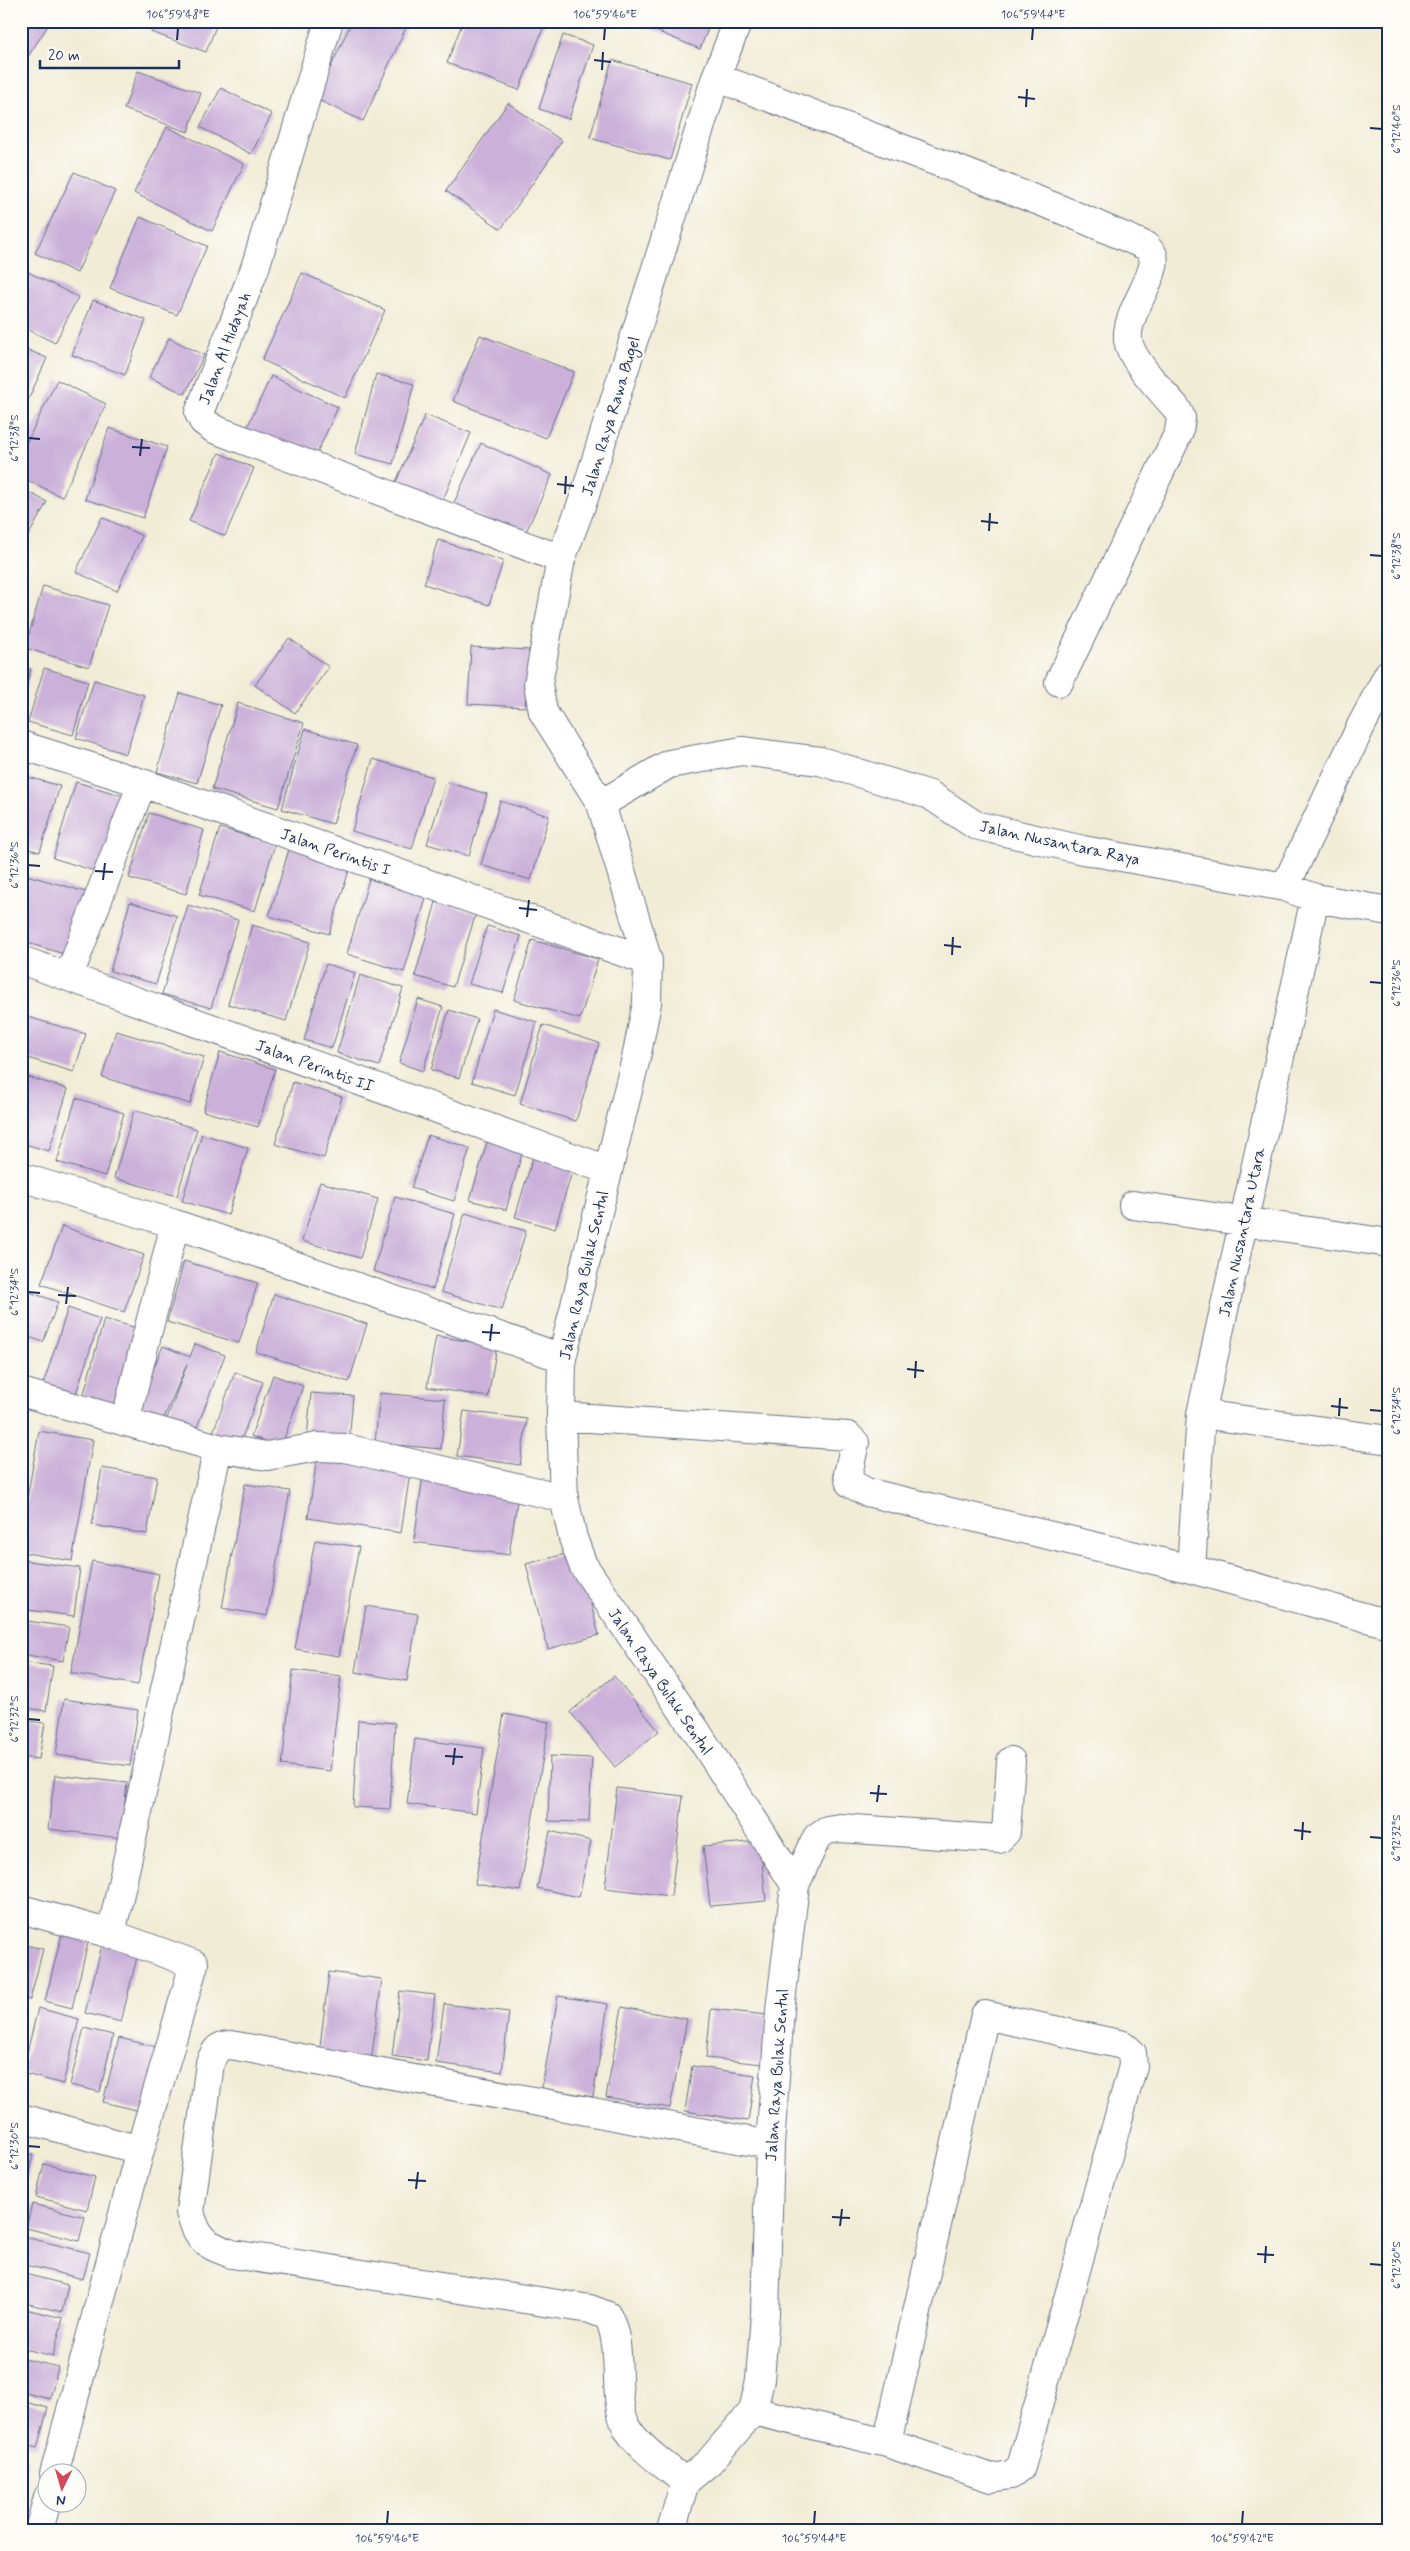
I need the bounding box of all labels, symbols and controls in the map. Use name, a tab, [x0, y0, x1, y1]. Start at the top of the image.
text: 106°59'48"E	[146, 7, 210, 23]
text: 106°59'46"E	[573, 7, 637, 23]
text: 106°59'44"E	[1001, 7, 1065, 23]
scale bar	[40, 38, 179, 70]
text: 20 m	[48, 46, 80, 66]
text: 6°12'40"S	[1389, 104, 1405, 154]
street label: Jalan Al Hidayah	[194, 289, 257, 408]
street label: Jalan Raya Rawa Bugel	[577, 334, 647, 499]
text: 6°12'38"S	[7, 414, 23, 462]
text: 6°12'38"S	[1389, 532, 1405, 580]
street label: Jalan Nusantara Raya	[978, 816, 1142, 871]
street label: Jalan Perintis I	[278, 824, 393, 881]
text: 6°12'36"S	[7, 841, 23, 889]
text: 6°12'36"S	[1389, 959, 1405, 1007]
street label: Jalan Perintis II	[252, 1035, 377, 1098]
street label: Jalan Nusantara Utara	[1214, 1145, 1271, 1319]
street label: Jalan Raya Bulak Sentul	[555, 1189, 614, 1362]
text: 6°12'34"S	[7, 1268, 23, 1316]
text: 6°12'34"S	[1389, 1387, 1405, 1435]
street label: Jalan Raya Bulak Sentul	[603, 1604, 717, 1759]
text: 6°12'32"S	[7, 1695, 23, 1743]
text: 6°12'32"S	[1389, 1814, 1405, 1862]
street label: Jalan Raya Bulak Sentul	[761, 1988, 794, 2162]
text: 6°12'30"S	[7, 2122, 23, 2170]
text: 6°12'30"S	[1389, 2241, 1405, 2289]
north arrow	[38, 2464, 88, 2514]
text: N	[56, 2491, 66, 2509]
text: 106°59'46"E	[355, 2531, 419, 2547]
text: 106°59'44"E	[782, 2531, 846, 2547]
text: 106°59'42"E	[1210, 2531, 1274, 2547]

